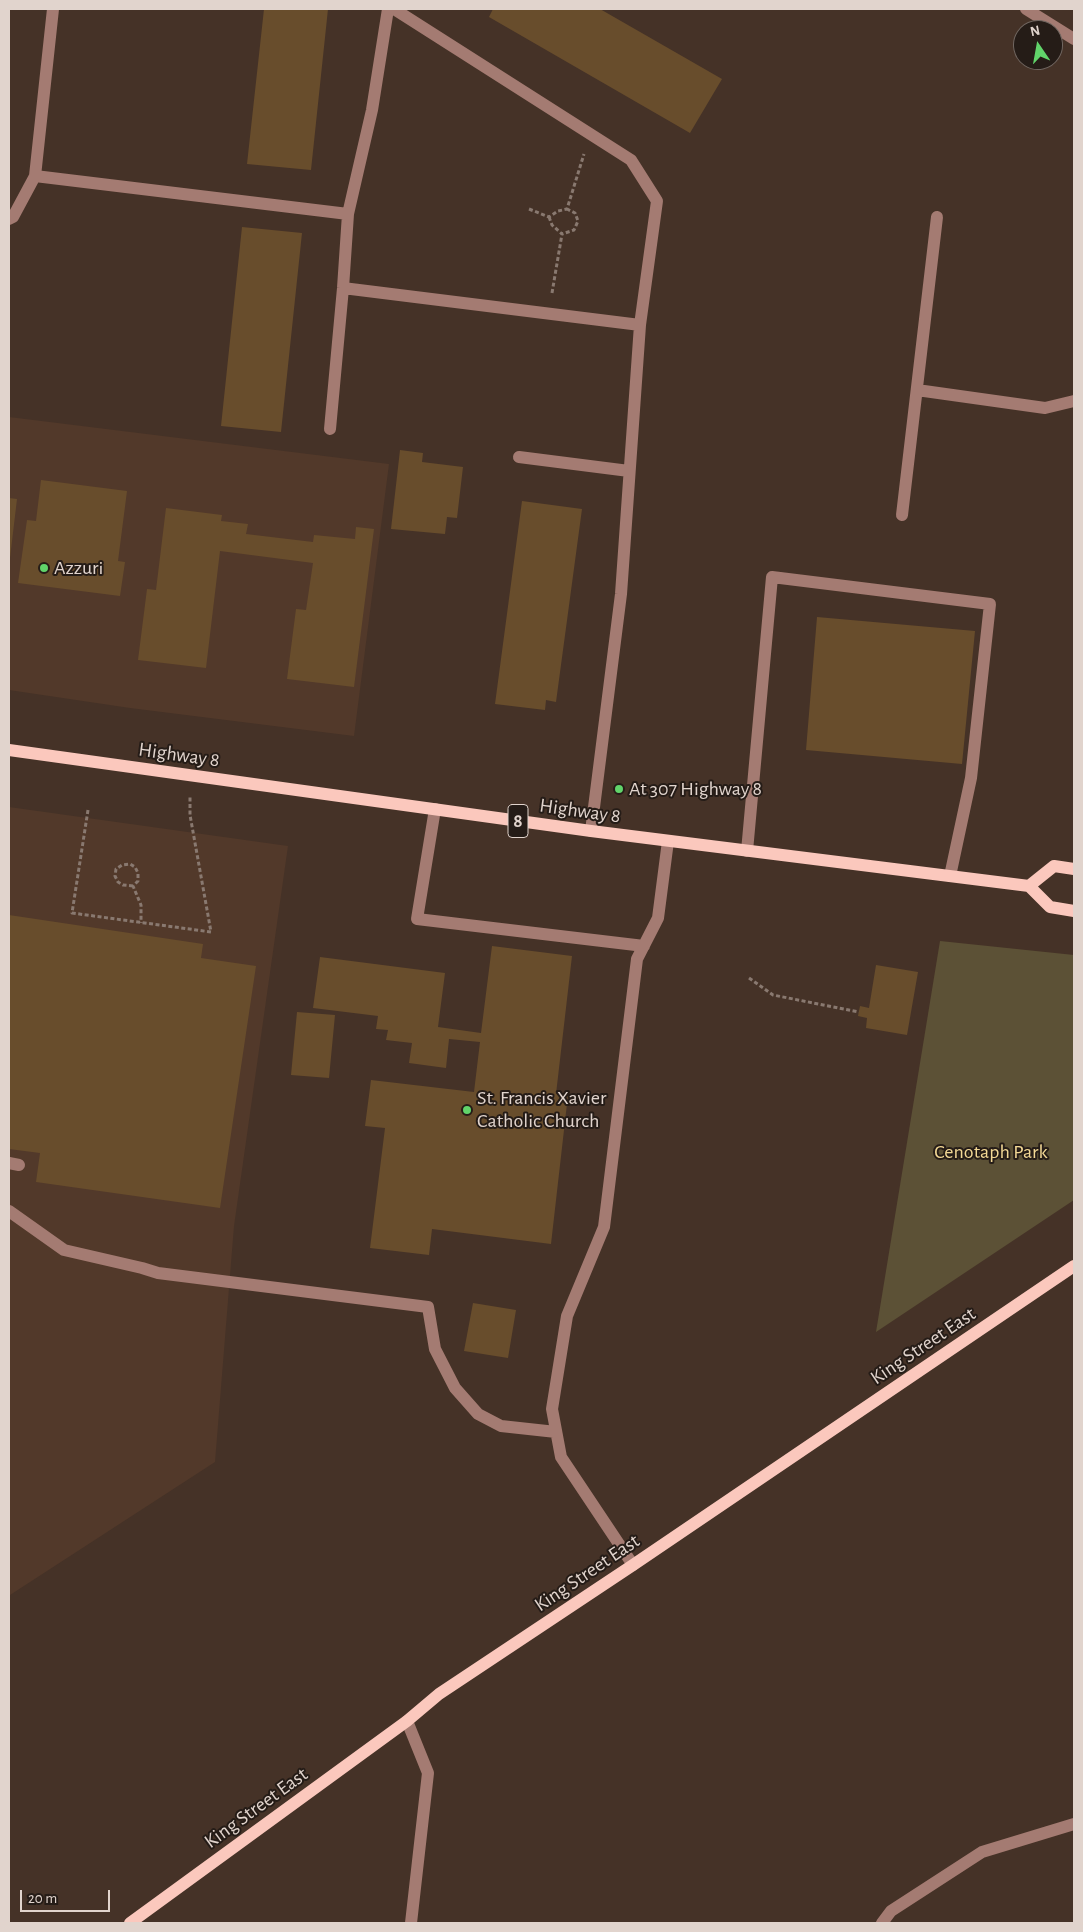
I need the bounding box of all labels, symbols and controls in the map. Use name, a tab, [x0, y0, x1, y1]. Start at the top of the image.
north arrow	[1013, 20, 1063, 70]
text: N	[1029, 23, 1041, 39]
place label: Azzuri	[54, 556, 103, 580]
marker: Azzuri	[38, 562, 50, 574]
street label: Highway 8	[137, 737, 221, 773]
place label: At 307 Highway 8	[629, 777, 762, 801]
marker: At 307 Highway 8	[613, 783, 625, 795]
street label: Highway 8	[538, 793, 622, 829]
road number: 8	[508, 804, 528, 838]
place label: St. Francis Xavier Catholic Church	[477, 1086, 607, 1133]
marker: St. Francis Xavier Catholic Church	[461, 1104, 473, 1116]
park label: Cenotaph Park	[934, 1140, 1048, 1164]
street label: King Street East	[866, 1302, 980, 1390]
street label: King Street East	[530, 1529, 644, 1617]
street label: King Street East	[200, 1763, 312, 1853]
scale bar	[22, 1880, 112, 1912]
text: 20 m	[28, 1891, 57, 1906]

